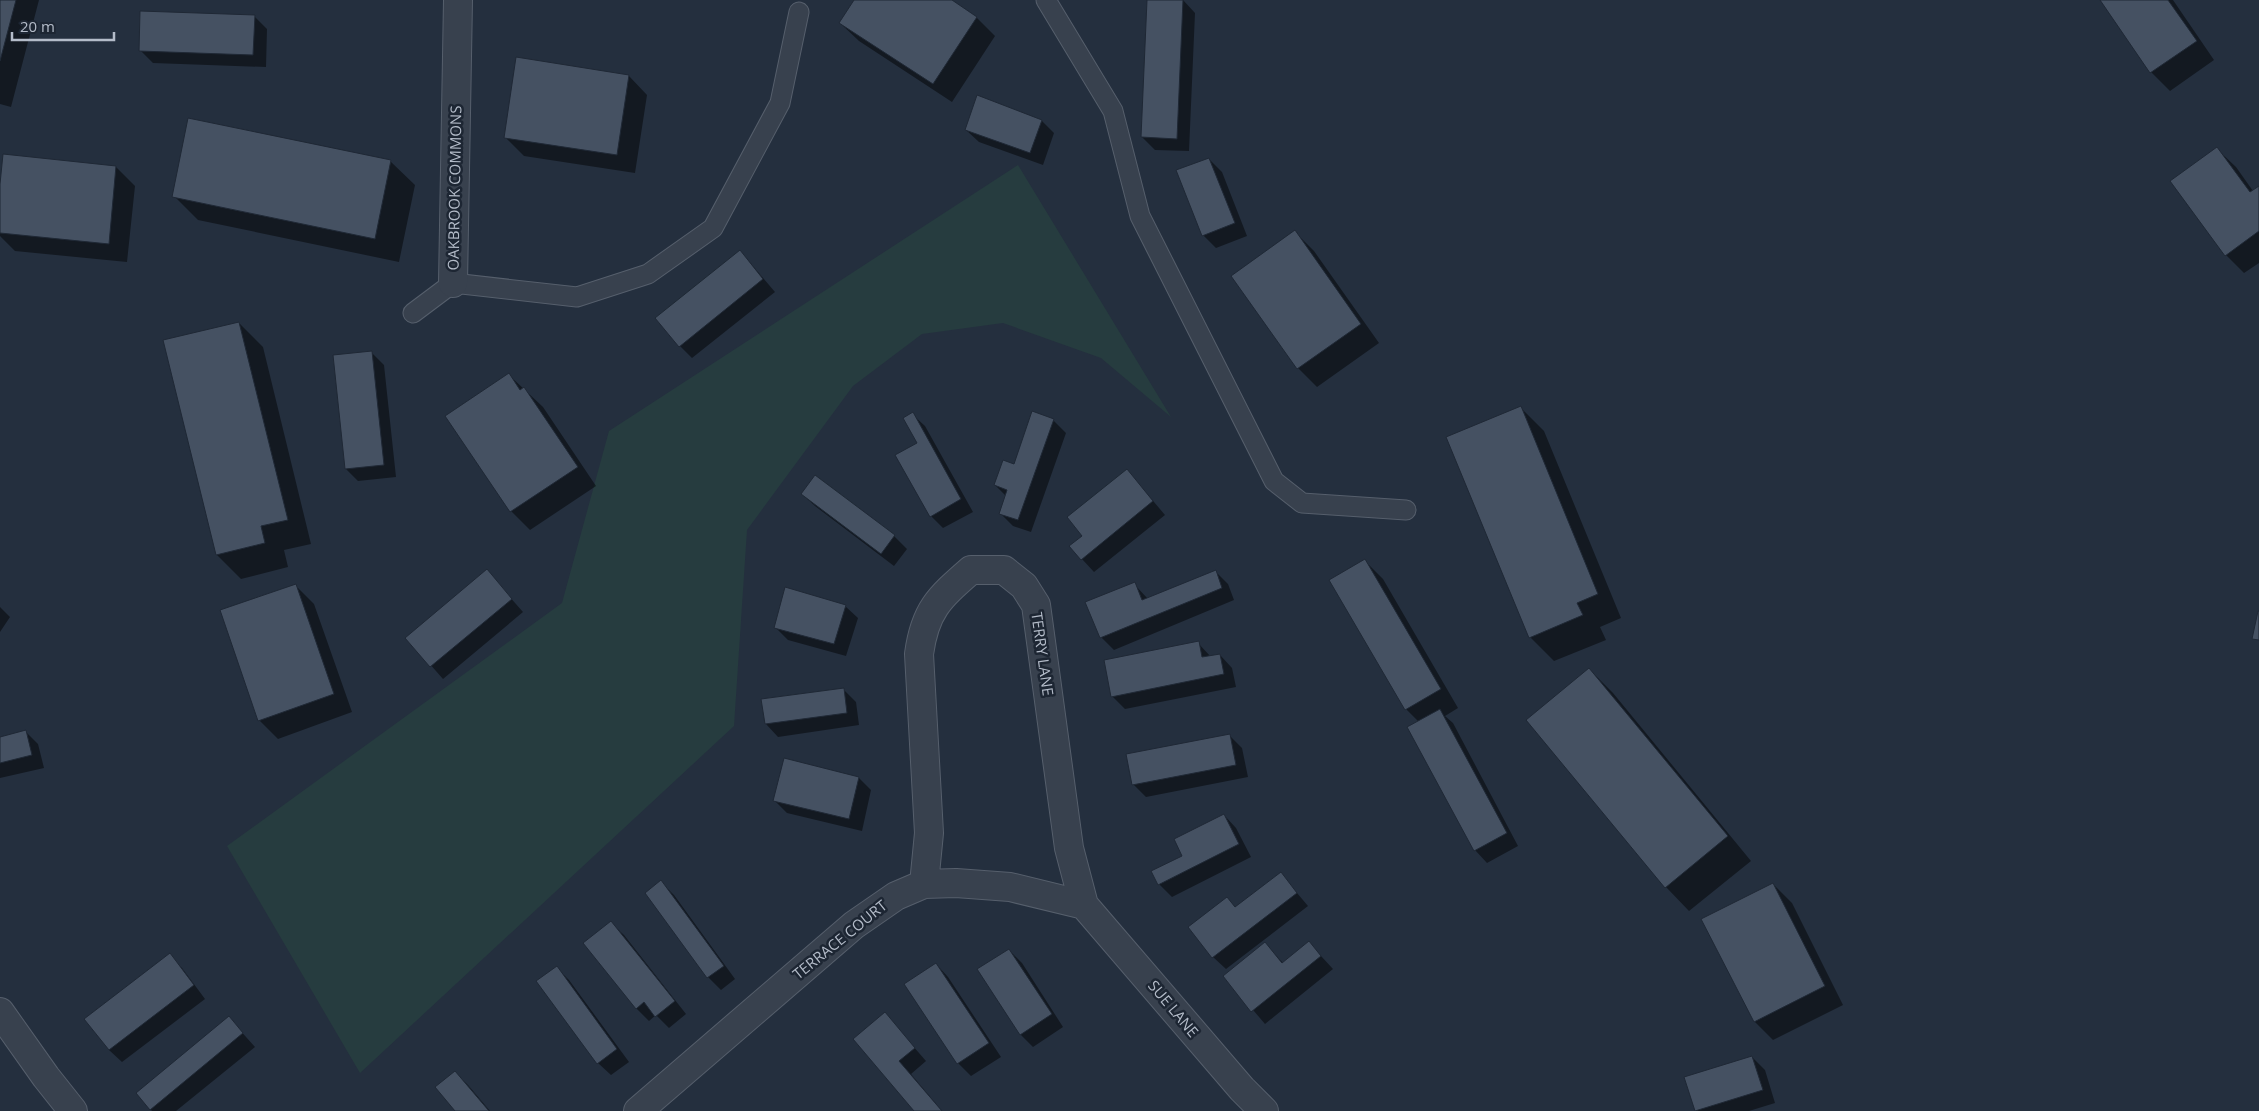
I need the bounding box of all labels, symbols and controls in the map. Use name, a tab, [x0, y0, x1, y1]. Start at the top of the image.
scale bar	[12, 10, 115, 42]
text: 20 m	[20, 16, 55, 36]
street label: OAKBROOK COMMONS	[443, 105, 465, 271]
street label: TERRY LANE	[1027, 611, 1059, 697]
street label: TERRACE COURT	[788, 895, 891, 983]
street label: SUE LANE	[1144, 976, 1203, 1041]

